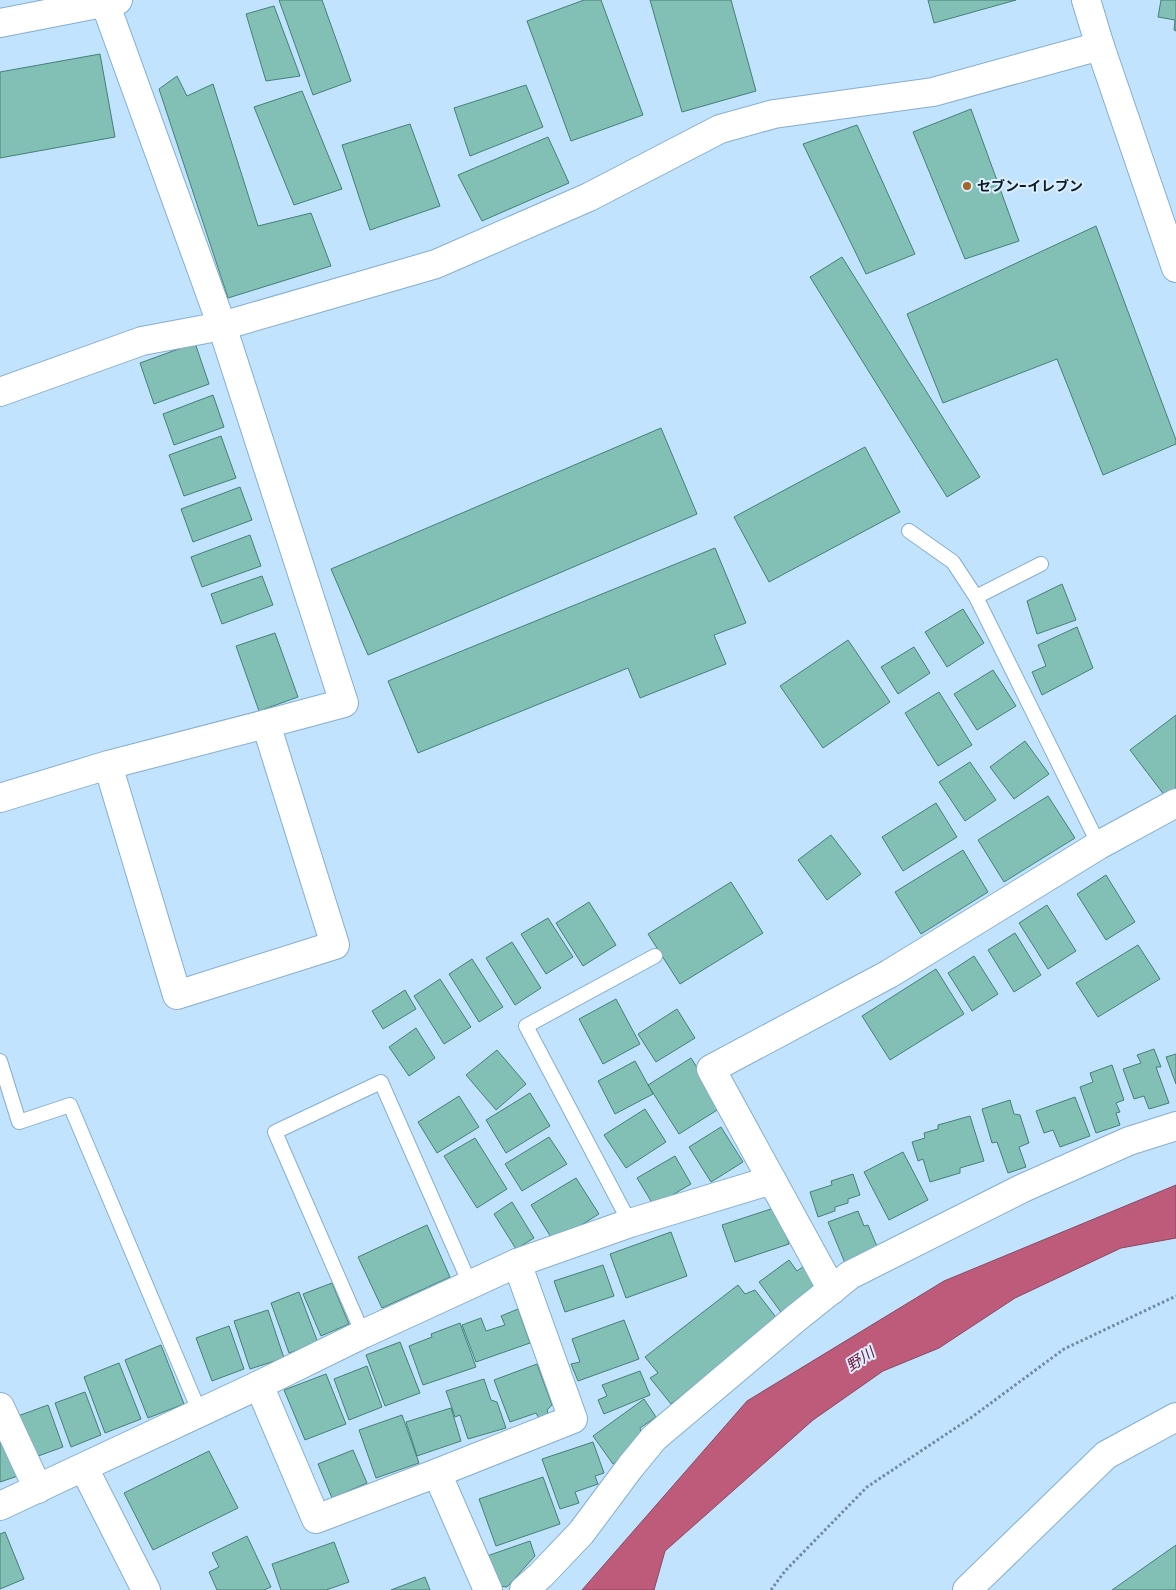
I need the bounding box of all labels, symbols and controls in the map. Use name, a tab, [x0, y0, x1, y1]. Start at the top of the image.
place label: セブン-イレブン	[977, 176, 1083, 196]
marker: セブン-イレブン	[961, 180, 973, 192]
water label: 野川	[842, 1341, 880, 1376]

